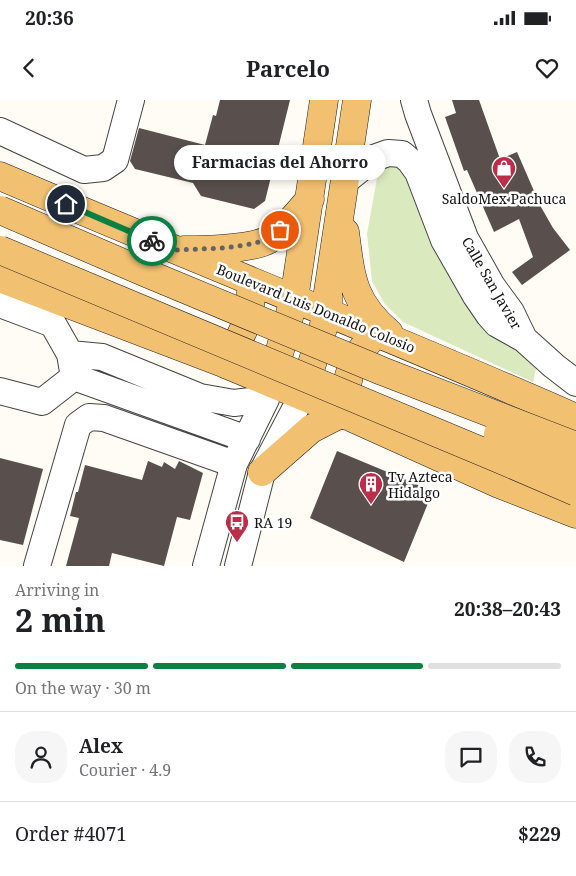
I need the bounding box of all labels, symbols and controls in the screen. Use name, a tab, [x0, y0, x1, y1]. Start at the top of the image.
text: 20:36	[25, 5, 74, 31]
text: Parcelo	[246, 53, 330, 83]
icon: back	[15, 54, 43, 82]
icon: heart	[533, 54, 561, 82]
callout: Farmacias del Ahorro	[174, 145, 386, 180]
text: Farmacias del Ahorro	[192, 151, 368, 173]
shop icon: SaldoMex Pachuca	[491, 155, 517, 189]
pin	[45, 183, 87, 225]
place label: SaldoMex Pachuca	[442, 189, 566, 208]
icon: home	[52, 190, 80, 218]
pin	[259, 209, 301, 251]
courier	[127, 216, 177, 266]
icon: bag	[266, 216, 294, 244]
icon: bike	[138, 227, 166, 255]
street label: Calle San Javier	[458, 233, 526, 333]
street label: Boulevard Luis Donaldo Colosio	[214, 259, 418, 357]
place label: Tv Azteca Hidalgo	[388, 467, 453, 502]
building icon: Tv Azteca Hidalgo	[358, 471, 384, 505]
bus stop icon: RA 19	[224, 509, 250, 543]
place label: RA 19	[254, 513, 292, 532]
text: Arriving in	[15, 579, 99, 601]
text: 20:38–20:43	[454, 596, 561, 622]
text: 2 min	[15, 598, 106, 641]
text: On the way · 30 m	[15, 677, 151, 699]
button: person	[15, 731, 67, 783]
button: chat	[445, 731, 497, 783]
button: phone	[509, 731, 561, 783]
text: Alex	[79, 733, 123, 759]
text: Courier · 4.9	[79, 759, 171, 781]
text: Order #4071	[15, 821, 127, 847]
text: $229	[518, 821, 561, 847]

